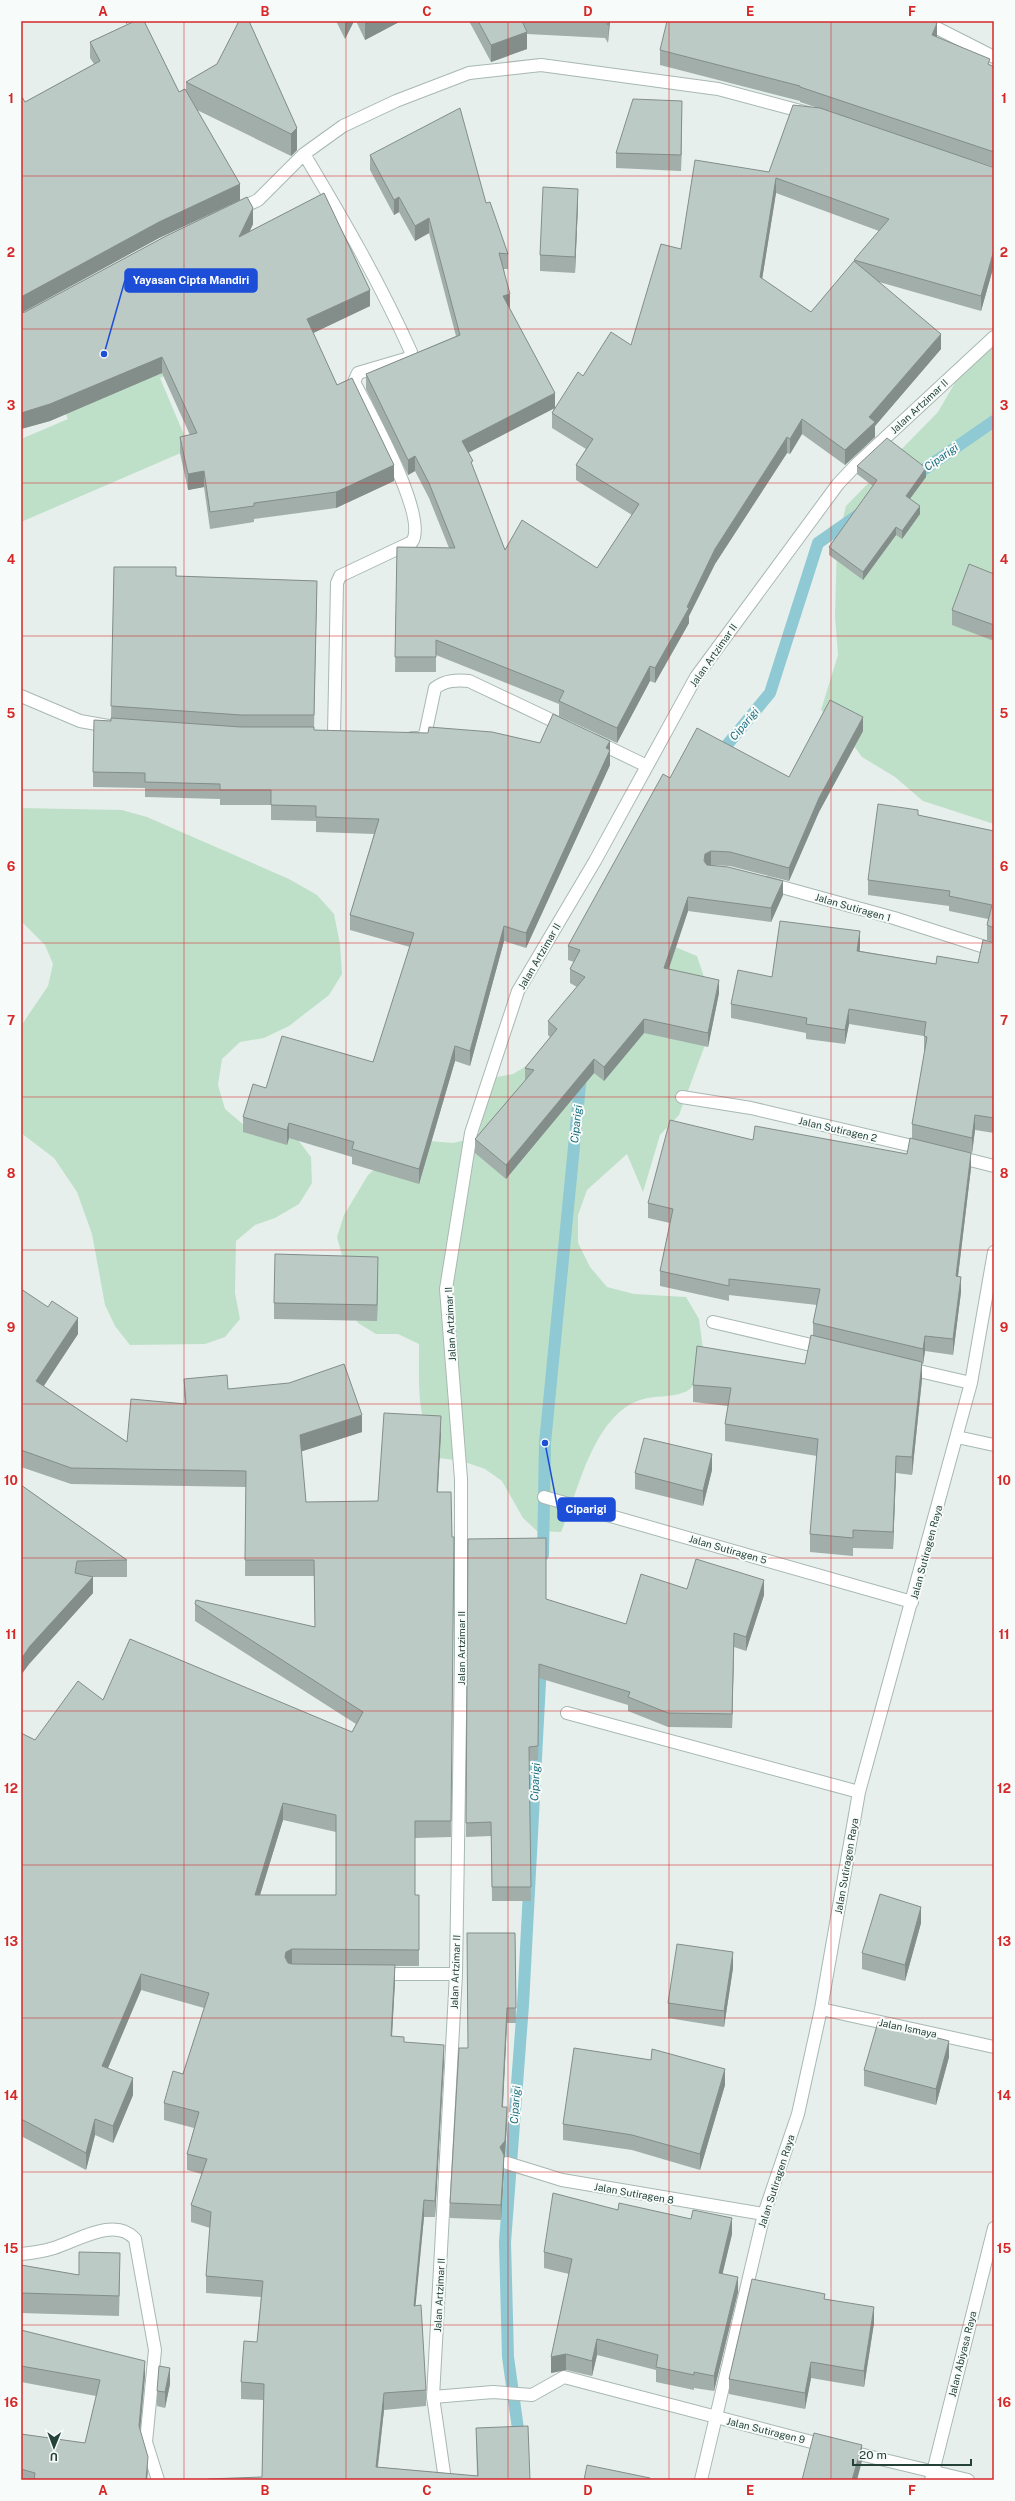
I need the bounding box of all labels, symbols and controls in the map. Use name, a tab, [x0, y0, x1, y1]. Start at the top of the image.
text: A	[98, 4, 108, 19]
text: B	[261, 4, 270, 19]
text: C	[422, 4, 432, 19]
text: D	[583, 4, 593, 19]
text: E	[746, 4, 754, 19]
text: F	[908, 4, 916, 19]
text: 1	[8, 91, 14, 106]
text: 1	[1001, 91, 1007, 106]
text: 2	[7, 245, 15, 260]
text: 2	[1000, 245, 1008, 260]
callout: Yayasan Cipta Mandiri	[125, 269, 257, 292]
text: Yayasan Cipta Mandiri	[133, 274, 249, 286]
street label: Jalan Artzimar II	[888, 376, 950, 436]
text: 3	[7, 398, 16, 413]
text: 3	[1000, 398, 1009, 413]
water label: Ciparigi	[922, 441, 960, 473]
text: 4	[7, 552, 16, 567]
text: 4	[1000, 552, 1009, 567]
street label: Jalan Artzimar II	[687, 621, 739, 689]
water label: Ciparigi	[727, 705, 761, 743]
text: 5	[7, 706, 16, 721]
text: 5	[1000, 706, 1009, 721]
text: 6	[7, 859, 16, 874]
text: 6	[1000, 859, 1009, 874]
street label: Jalan Sutiragen 1	[814, 890, 892, 924]
street label: Jalan Artzimar II	[515, 921, 563, 991]
text: 7	[7, 1013, 15, 1028]
text: 7	[1000, 1013, 1008, 1028]
water label: Ciparigi	[568, 1104, 584, 1144]
street label: Jalan Sutiragen 2	[798, 1114, 878, 1144]
text: 8	[7, 1166, 16, 1181]
text: 8	[1000, 1166, 1009, 1181]
street label: Jalan Artzimar II	[442, 1287, 458, 1361]
text: 9	[7, 1320, 15, 1335]
text: 9	[1000, 1320, 1008, 1335]
text: 10	[4, 1473, 18, 1488]
text: 10	[997, 1473, 1011, 1488]
callout: Ciparigi	[558, 1498, 615, 1521]
text: Ciparigi	[565, 1503, 607, 1515]
street label: Jalan Sutiragen Raya	[908, 1504, 944, 1600]
street label: Jalan Sutiragen 5	[688, 1532, 768, 1566]
street label: Jalan Artzimar II	[455, 1611, 467, 1685]
text: 11	[5, 1627, 17, 1642]
text: 11	[998, 1627, 1010, 1642]
water label: Ciparigi	[528, 1762, 542, 1801]
text: 12	[4, 1781, 18, 1796]
text: 12	[997, 1781, 1011, 1796]
street label: Jalan Sutiragen Raya	[832, 1817, 860, 1915]
text: 13	[4, 1934, 18, 1949]
text: 13	[997, 1934, 1011, 1949]
street label: Jalan Artzimar II	[448, 1935, 462, 2009]
street label: Jalan Ismaya	[878, 2016, 938, 2040]
water label: Ciparigi	[508, 2085, 522, 2125]
text: 14	[4, 2088, 19, 2103]
text: 14	[997, 2088, 1012, 2103]
street label: Jalan Sutiragen Raya	[755, 2133, 797, 2229]
street label: Jalan Sutiragen 8	[593, 2180, 675, 2206]
text: 15	[4, 2241, 18, 2256]
text: 15	[997, 2241, 1011, 2256]
street label: Jalan Artzimar II	[431, 2258, 447, 2332]
street label: Jalan Abiyasa Raya	[946, 2310, 978, 2398]
text: 16	[4, 2395, 18, 2410]
text: 16	[997, 2395, 1011, 2410]
street label: Jalan Sutiragen 9	[725, 2414, 807, 2446]
north arrow	[34, 2427, 74, 2467]
scale bar	[853, 2441, 971, 2467]
text: 20 m	[859, 2448, 887, 2462]
text: U	[50, 2451, 58, 2463]
text: A	[98, 2483, 108, 2498]
text: B	[261, 2483, 270, 2498]
text: C	[422, 2483, 432, 2498]
text: D	[583, 2483, 593, 2498]
text: E	[746, 2483, 754, 2498]
text: F	[908, 2483, 916, 2498]

